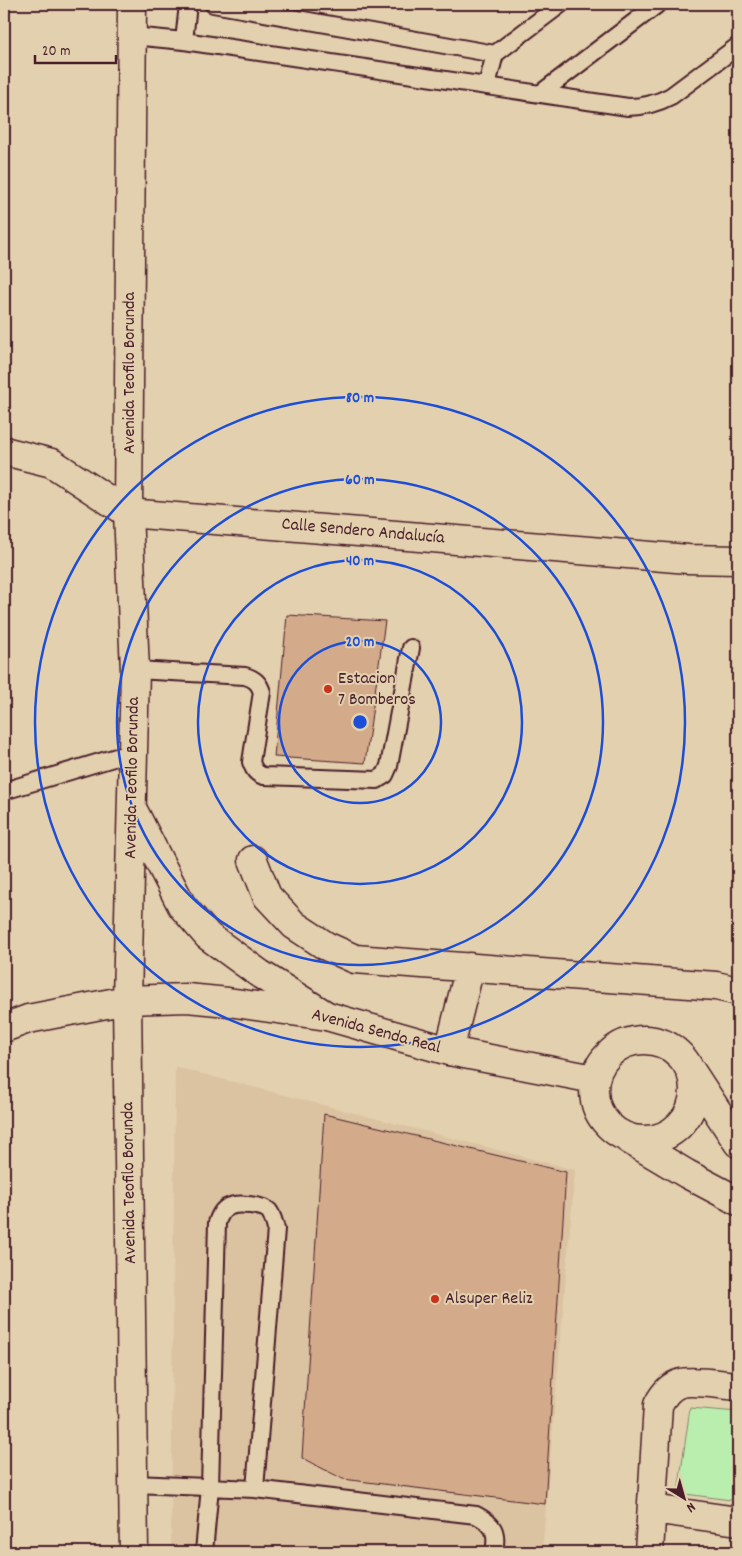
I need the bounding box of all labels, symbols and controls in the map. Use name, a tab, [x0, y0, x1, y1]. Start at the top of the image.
scale bar	[35, 32, 116, 64]
text: 20 m	[42, 41, 70, 63]
street label: Avenida Teofilo Borunda	[118, 291, 143, 454]
text: 80 m	[346, 388, 374, 410]
text: 60 m	[345, 470, 375, 492]
street label: Calle Sendero Andalucía	[281, 512, 446, 552]
text: 40 m	[346, 551, 374, 573]
text: 20 m	[346, 632, 374, 654]
place label: Estacion 7 Bomberos	[338, 667, 416, 713]
marker: Estacion 7 Bomberos	[322, 683, 334, 695]
street label: Avenida Teofilo Borunda	[119, 696, 147, 859]
centre of rings	[351, 713, 369, 731]
street label: Avenida Senda Real	[309, 1003, 444, 1061]
street label: Avenida Teofilo Borunda	[116, 1101, 144, 1264]
place label: Alsuper Reliz	[445, 1287, 533, 1312]
marker: Alsuper Reliz	[429, 1293, 441, 1305]
north arrow	[660, 1474, 710, 1524]
text: N	[682, 1497, 699, 1517]

